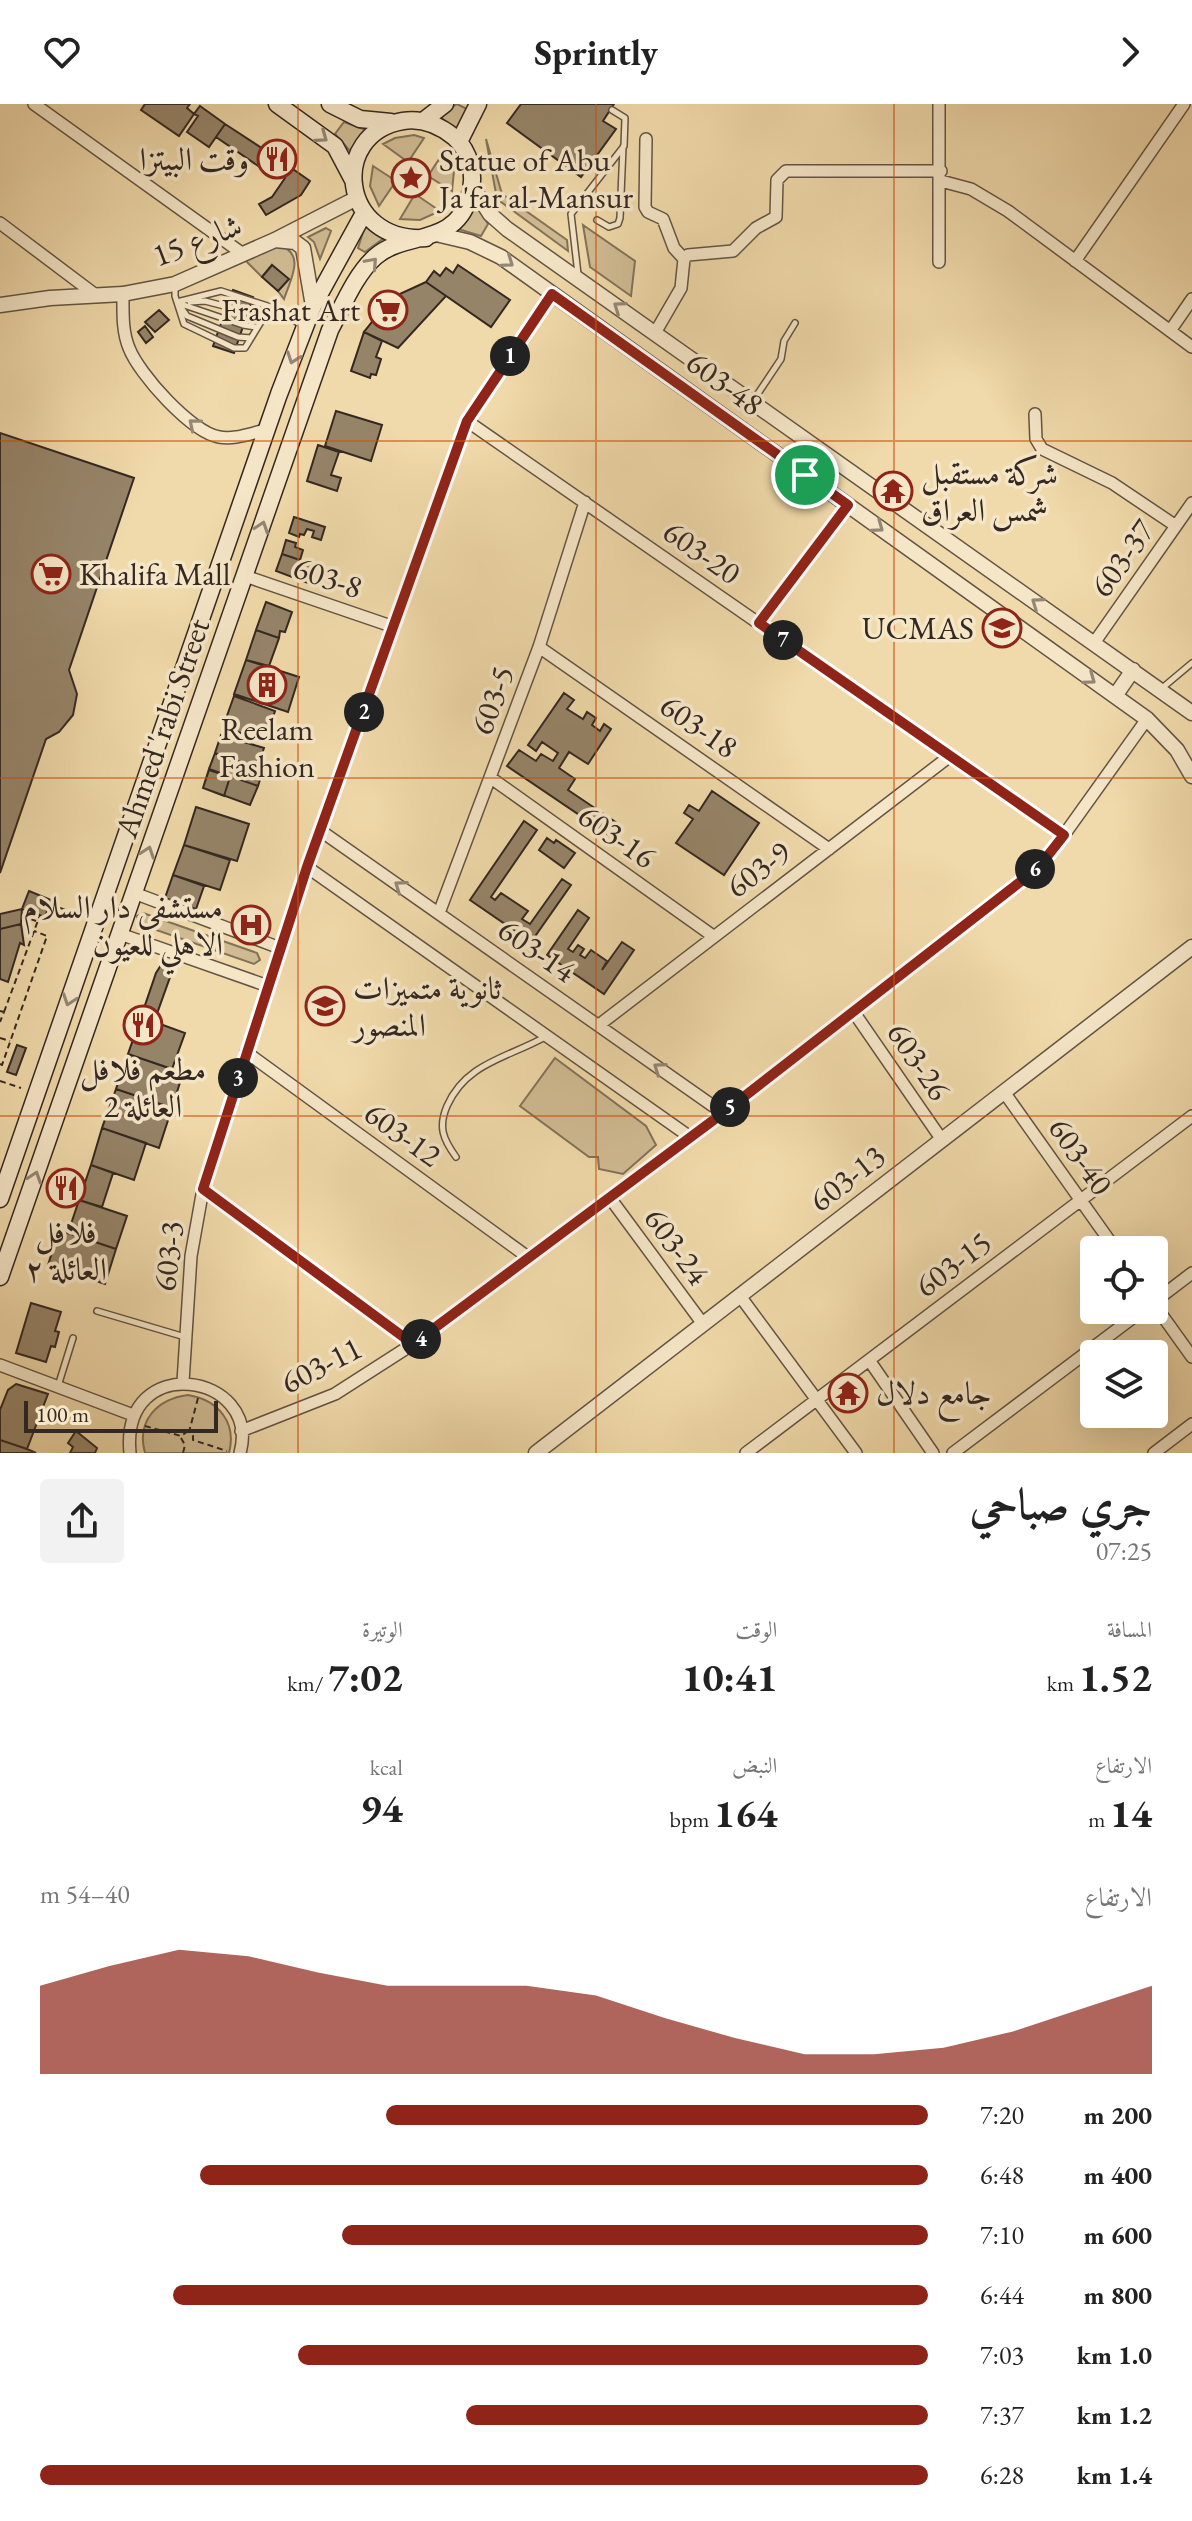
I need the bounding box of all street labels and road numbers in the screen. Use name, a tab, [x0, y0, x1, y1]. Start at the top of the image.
street label: شارع 15	[146, 204, 250, 282]
street label: 603-48	[678, 341, 772, 425]
street label: 603-20	[655, 510, 749, 594]
street label: 603-37	[1080, 510, 1164, 605]
street label: 603-8	[288, 546, 368, 608]
street label: Ahmed 'rabi Street	[105, 613, 219, 844]
street label: 603-5	[460, 660, 524, 740]
street label: 603-18	[652, 684, 746, 768]
street label: 603-16	[570, 794, 664, 878]
street label: 603-9	[717, 831, 799, 907]
street label: 603-14	[490, 908, 585, 992]
street label: 603-26	[878, 1014, 960, 1108]
street label: 603-12	[356, 1092, 450, 1177]
street label: 603-40	[1039, 1109, 1123, 1203]
street label: 603-13	[800, 1135, 894, 1221]
street label: 603-24	[635, 1199, 720, 1293]
street label: 603-3	[143, 1219, 193, 1293]
street label: 603-15	[906, 1221, 1000, 1307]
street label: 603-11	[273, 1327, 369, 1403]

